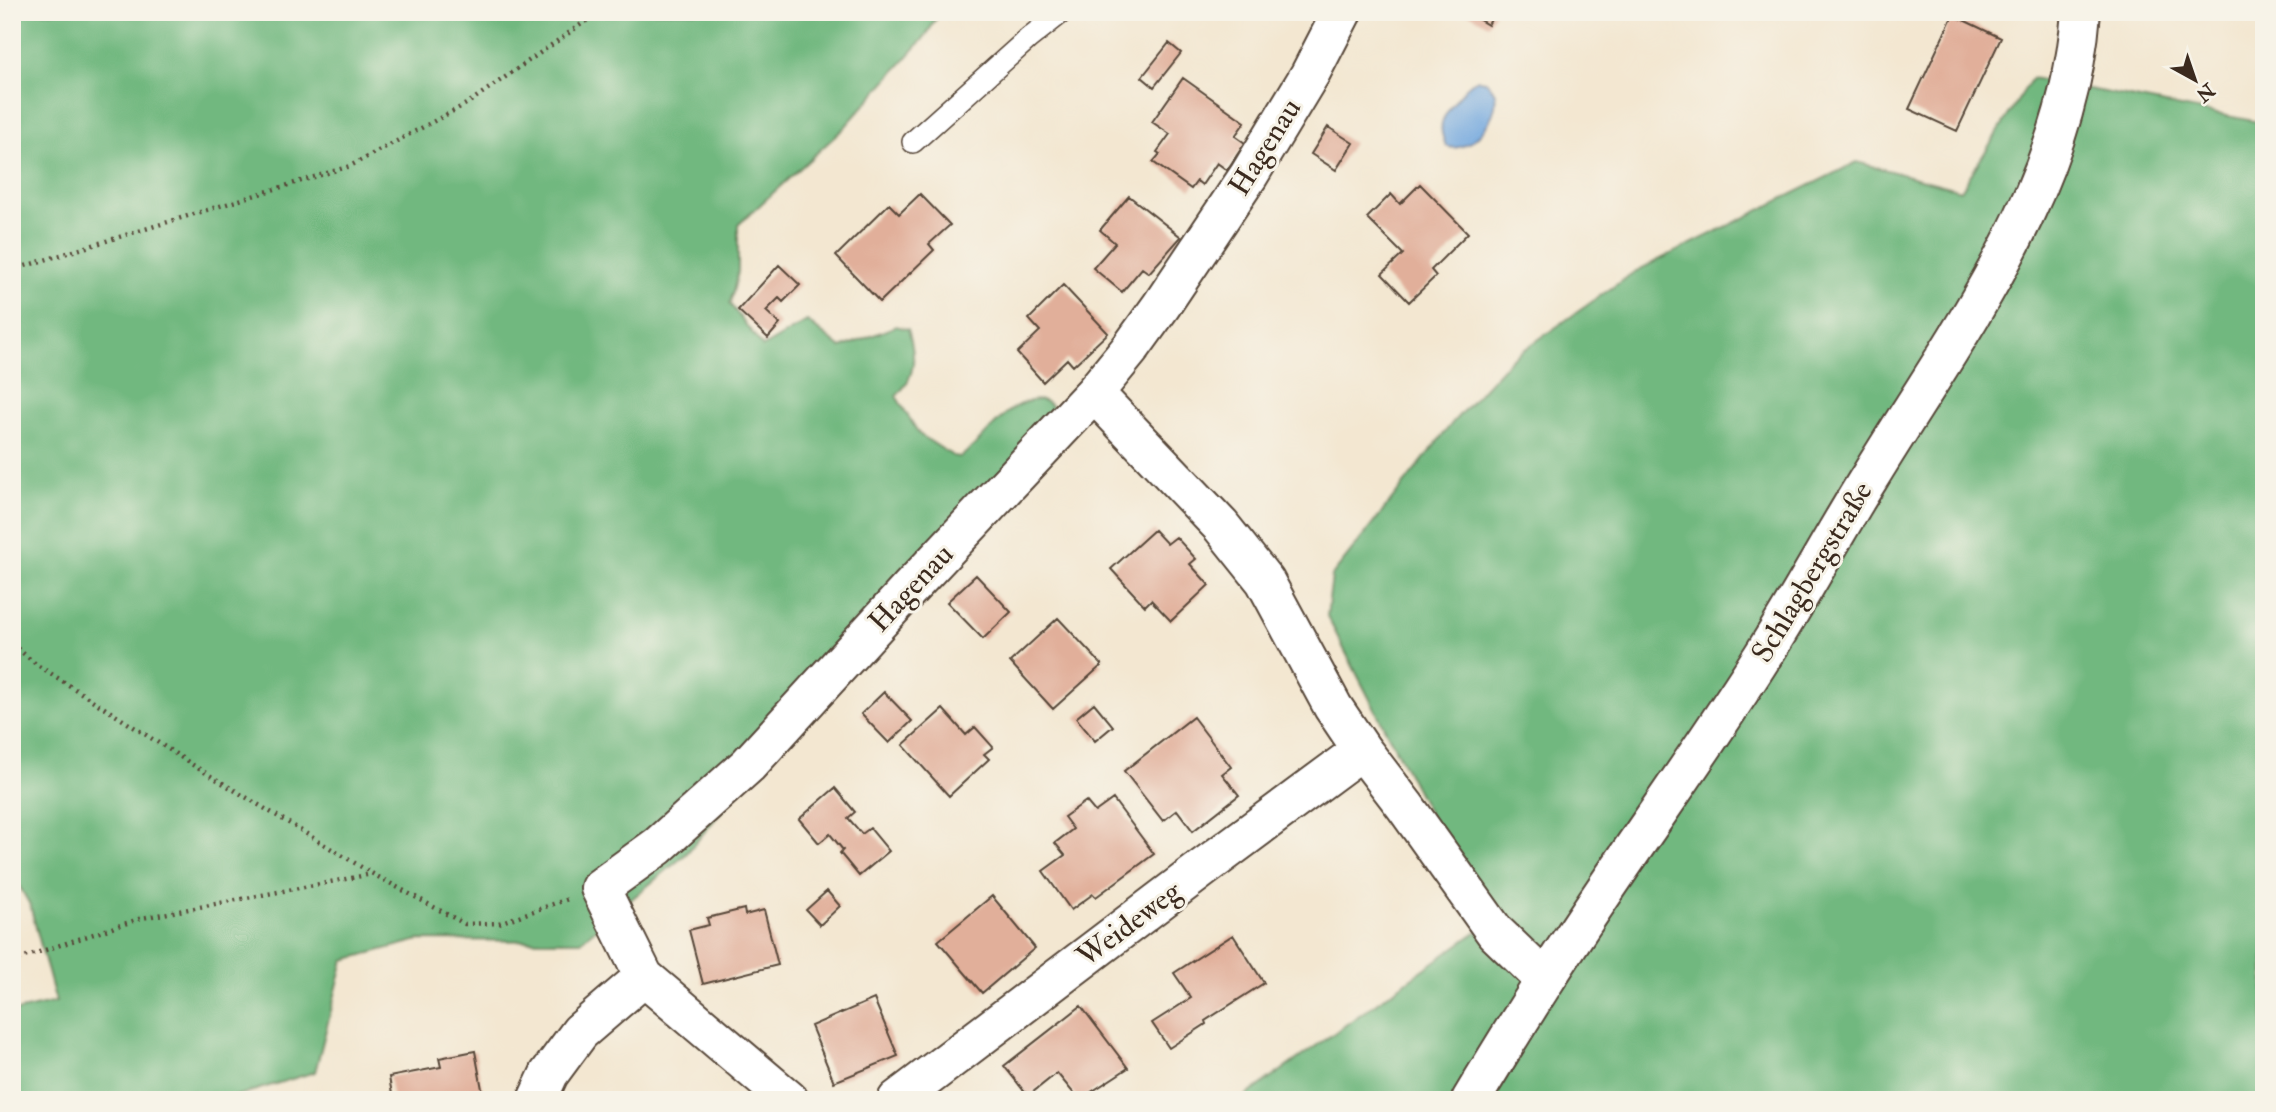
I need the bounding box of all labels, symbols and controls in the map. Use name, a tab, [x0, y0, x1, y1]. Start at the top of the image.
north arrow	[2160, 46, 2230, 116]
text: N	[2190, 77, 2220, 108]
street label: Hagenau	[1221, 92, 1309, 202]
street label: Schlagbergstraße	[1743, 475, 1881, 669]
street label: Hagenau	[861, 536, 961, 640]
street label: Weideweg	[1069, 872, 1189, 976]

